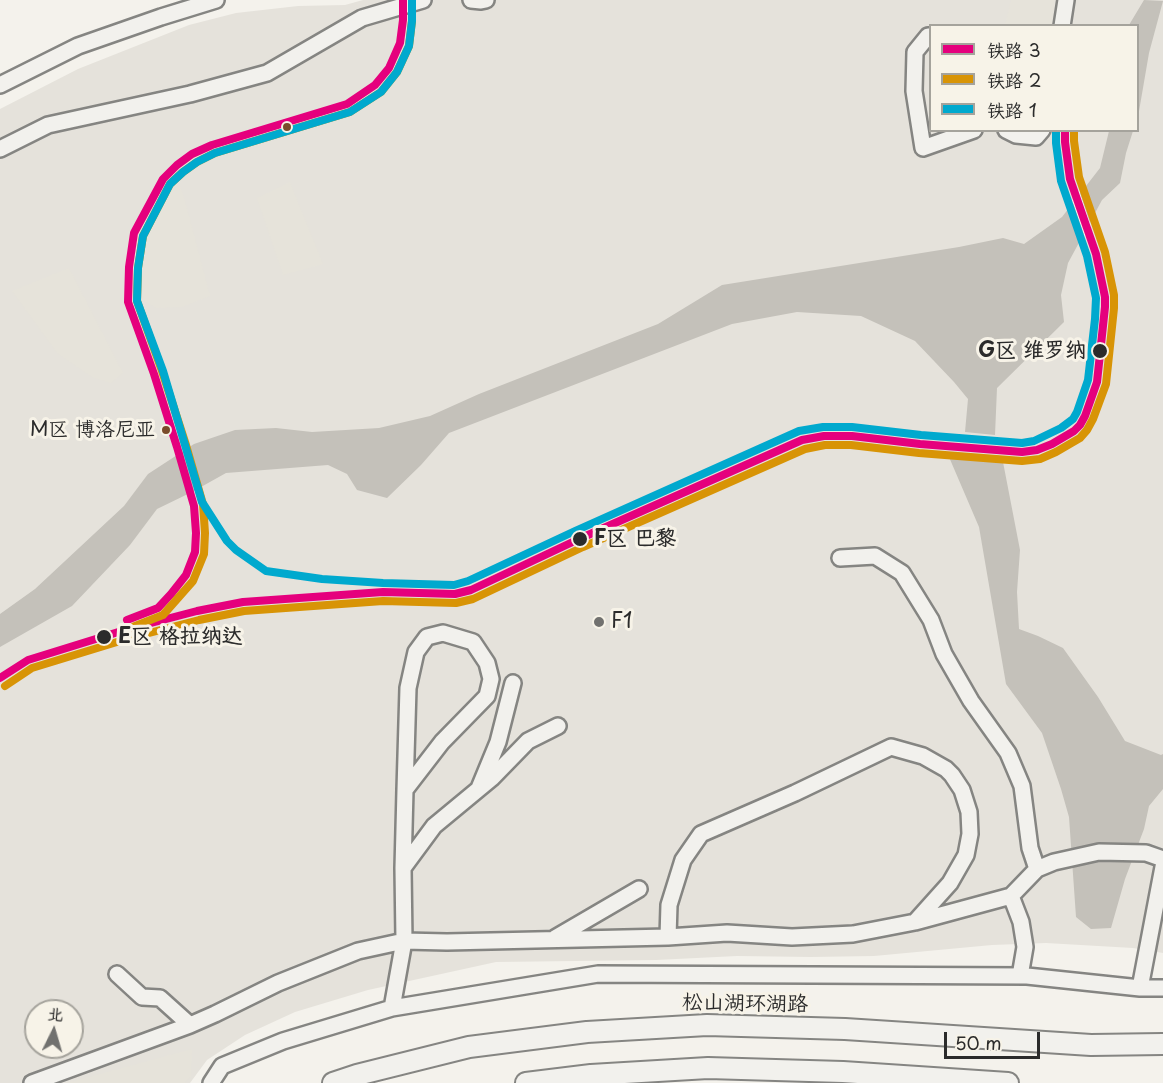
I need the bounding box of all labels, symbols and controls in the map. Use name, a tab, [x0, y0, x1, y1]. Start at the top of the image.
legend	[929, 24, 1139, 132]
text: 铁路 3	[987, 36, 1041, 63]
text: 铁路 2	[987, 66, 1042, 93]
text: 铁路 1	[987, 96, 1037, 123]
unlabelled marker	[281, 121, 293, 133]
place label: G区 维罗纳	[978, 338, 1086, 364]
marker: G区 维罗纳	[1091, 342, 1109, 360]
place label: M区 博洛尼亚	[30, 418, 155, 442]
marker: M区 博洛尼亚	[160, 424, 172, 436]
place label: F区 巴黎	[594, 526, 676, 552]
marker: F区 巴黎	[571, 530, 589, 548]
place label: F1	[611, 609, 633, 635]
marker: F1	[592, 615, 606, 629]
place label: E区 格拉纳达	[118, 624, 243, 650]
marker: E区 格拉纳达	[95, 628, 113, 646]
street label: 松山湖环湖路	[682, 990, 808, 1018]
north arrow	[24, 999, 84, 1059]
text: 北	[46, 1000, 64, 1026]
scale bar	[947, 1020, 1043, 1058]
text: 50 m	[955, 1029, 1002, 1056]

